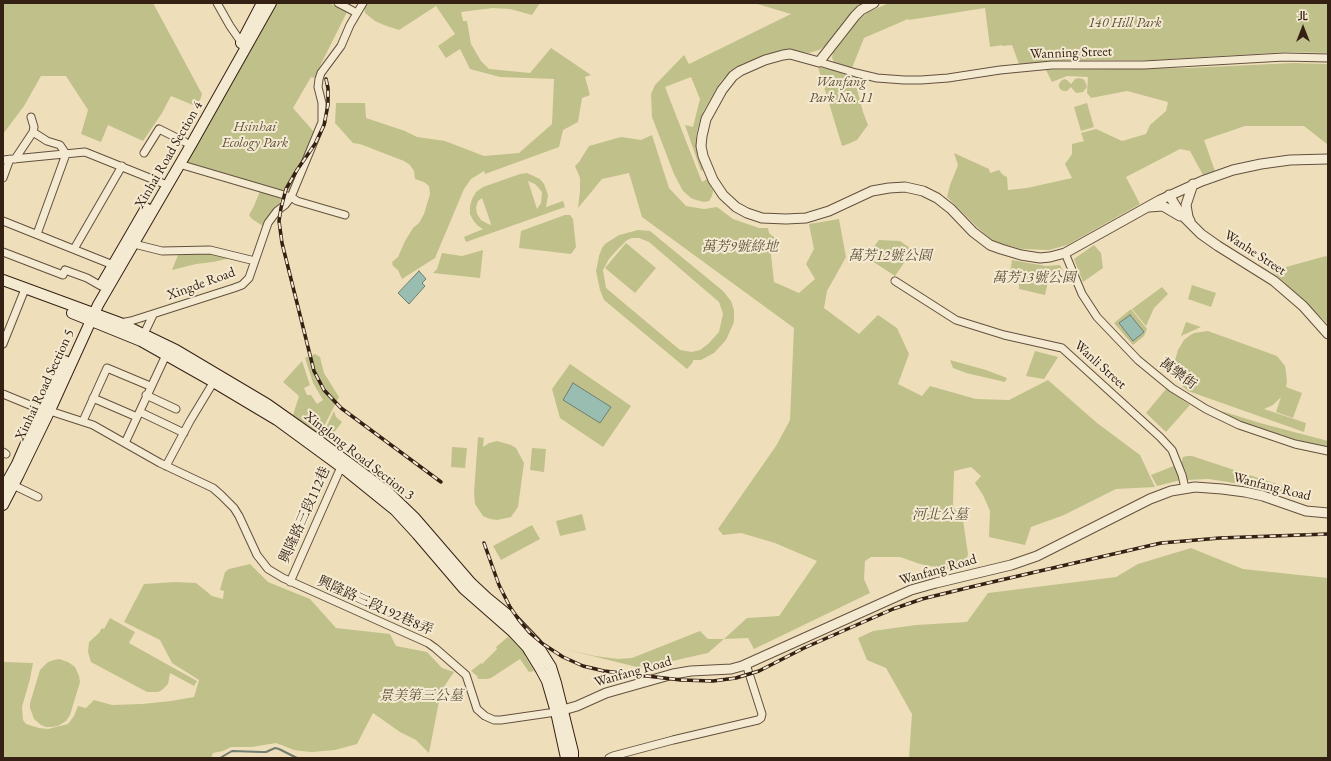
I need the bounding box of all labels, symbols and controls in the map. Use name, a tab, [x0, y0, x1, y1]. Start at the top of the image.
north arrow	[1283, 8, 1323, 48]
text: 北	[1298, 9, 1309, 23]
park label: 140 Hill Park	[1088, 15, 1162, 31]
street label: Wanning Street	[1030, 43, 1112, 63]
park label: Wanfang Park No. 11	[809, 74, 873, 106]
street label: Xinhai Road Section 4	[131, 98, 207, 212]
park label: Hsinhai Ecology Park	[222, 119, 288, 152]
street label: Wanhe Street	[1221, 227, 1289, 279]
park label: 萬芳9號綠地	[702, 239, 778, 255]
park label: 萬芳12號公園	[848, 248, 932, 264]
street label: Xingde Road	[165, 264, 237, 304]
park label: 萬芳13號公園	[992, 270, 1076, 286]
street label: Xinhai Road Section 5	[12, 327, 78, 443]
street label: Wanli Street	[1070, 337, 1130, 393]
street label: 萬樂街	[1156, 355, 1200, 393]
street label: Xinglong Road Section 3	[301, 408, 417, 504]
street label: 興隆路三段112巷	[276, 464, 334, 566]
street label: Wanfang Road	[1231, 469, 1313, 505]
park label: 河北公墓	[912, 507, 968, 523]
street label: Wanfang Road	[897, 551, 979, 589]
street label: 興隆路三段192巷8弄	[315, 573, 435, 639]
street label: Wanfang Road	[592, 653, 674, 691]
park label: 景美第三公墓	[379, 688, 463, 704]

